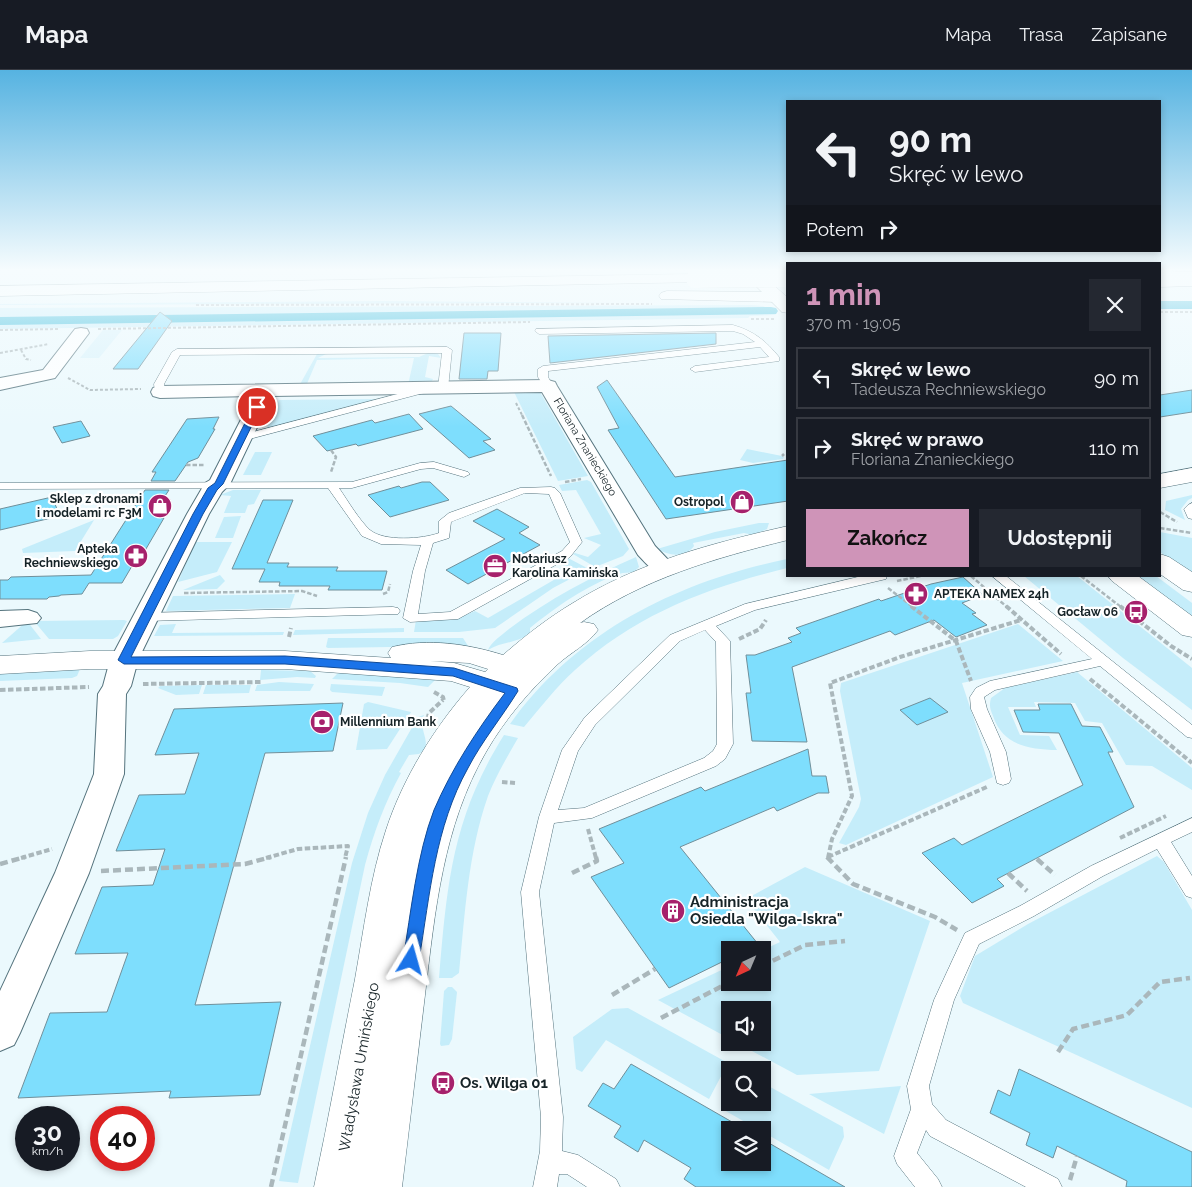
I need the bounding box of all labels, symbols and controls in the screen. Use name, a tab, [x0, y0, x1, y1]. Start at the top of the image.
text: Mapa	[25, 20, 88, 49]
text: Mapa	[945, 24, 991, 45]
text: Trasa	[1019, 24, 1063, 45]
text: Zapisane	[1091, 24, 1167, 45]
text: 90 m	[889, 119, 972, 160]
icon: left	[806, 120, 871, 185]
text: Skręć w lewo	[889, 161, 1023, 187]
icon: right	[874, 215, 902, 243]
text: Potem	[806, 218, 864, 240]
text: 1 min	[806, 277, 882, 312]
button: close	[1089, 279, 1141, 331]
text: 370 m · 19:05	[806, 314, 900, 333]
text: Skręć w lewo	[851, 358, 971, 380]
icon: left	[808, 364, 836, 392]
text: 90 m	[1094, 367, 1139, 389]
text: Tadeusza Rechniewskiego	[851, 380, 1046, 399]
pin	[236, 386, 278, 428]
icon: arrive	[243, 393, 271, 421]
street label: Floriana Znanieckiego	[551, 396, 620, 499]
text: Skręć w prawo	[851, 428, 984, 450]
icon: right	[808, 434, 836, 462]
text: 110 m	[1089, 437, 1139, 459]
text: Floriana Znanieckiego	[851, 450, 1014, 469]
shop icon: Ostropol	[729, 489, 755, 515]
place label: Sklep z dronami i modelami rc F3M	[37, 492, 142, 520]
shop icon: Sklep z dronami i modelami rc F3M	[147, 493, 173, 519]
place label: Ostropol	[674, 495, 724, 509]
button: Zakończ	[806, 509, 969, 567]
button: Udostępnij	[979, 509, 1141, 567]
place label: Apteka Rechniewskiego	[24, 542, 118, 570]
pharmacy icon: Apteka Rechniewskiego	[123, 543, 149, 569]
place label: Notariusz Karolina Kamińska	[512, 552, 619, 580]
office icon: Notariusz Karolina Kamińska	[482, 553, 508, 579]
pharmacy icon: APTEKA NAMEX 24h	[903, 581, 929, 607]
place label: APTEKA NAMEX 24h	[934, 587, 1049, 601]
bus stop icon: Gocław 06	[1123, 599, 1149, 625]
place label: Gocław 06	[1057, 605, 1118, 619]
bank icon: Millennium Bank	[309, 709, 335, 735]
place label: Millennium Bank	[340, 715, 437, 729]
place label: Administracja Osiedla "Wilga-Iskra"	[690, 893, 843, 928]
building icon: Administracja Osiedla "Wilga-Iskra"	[660, 898, 686, 924]
position arrow	[384, 933, 436, 985]
north arrow	[721, 941, 771, 991]
map controls	[721, 941, 771, 1171]
street label: Władysława Umińskiego	[335, 981, 383, 1153]
button: sound	[721, 1001, 771, 1051]
button: search	[721, 1061, 771, 1111]
bus stop icon: Os. Wilga 01	[430, 1070, 456, 1096]
place label: Os. Wilga 01	[460, 1074, 548, 1092]
speed limit sign: 40	[90, 1106, 155, 1171]
text: 30	[33, 1117, 62, 1147]
button: layers	[721, 1121, 771, 1171]
text: km/h	[32, 1144, 63, 1158]

